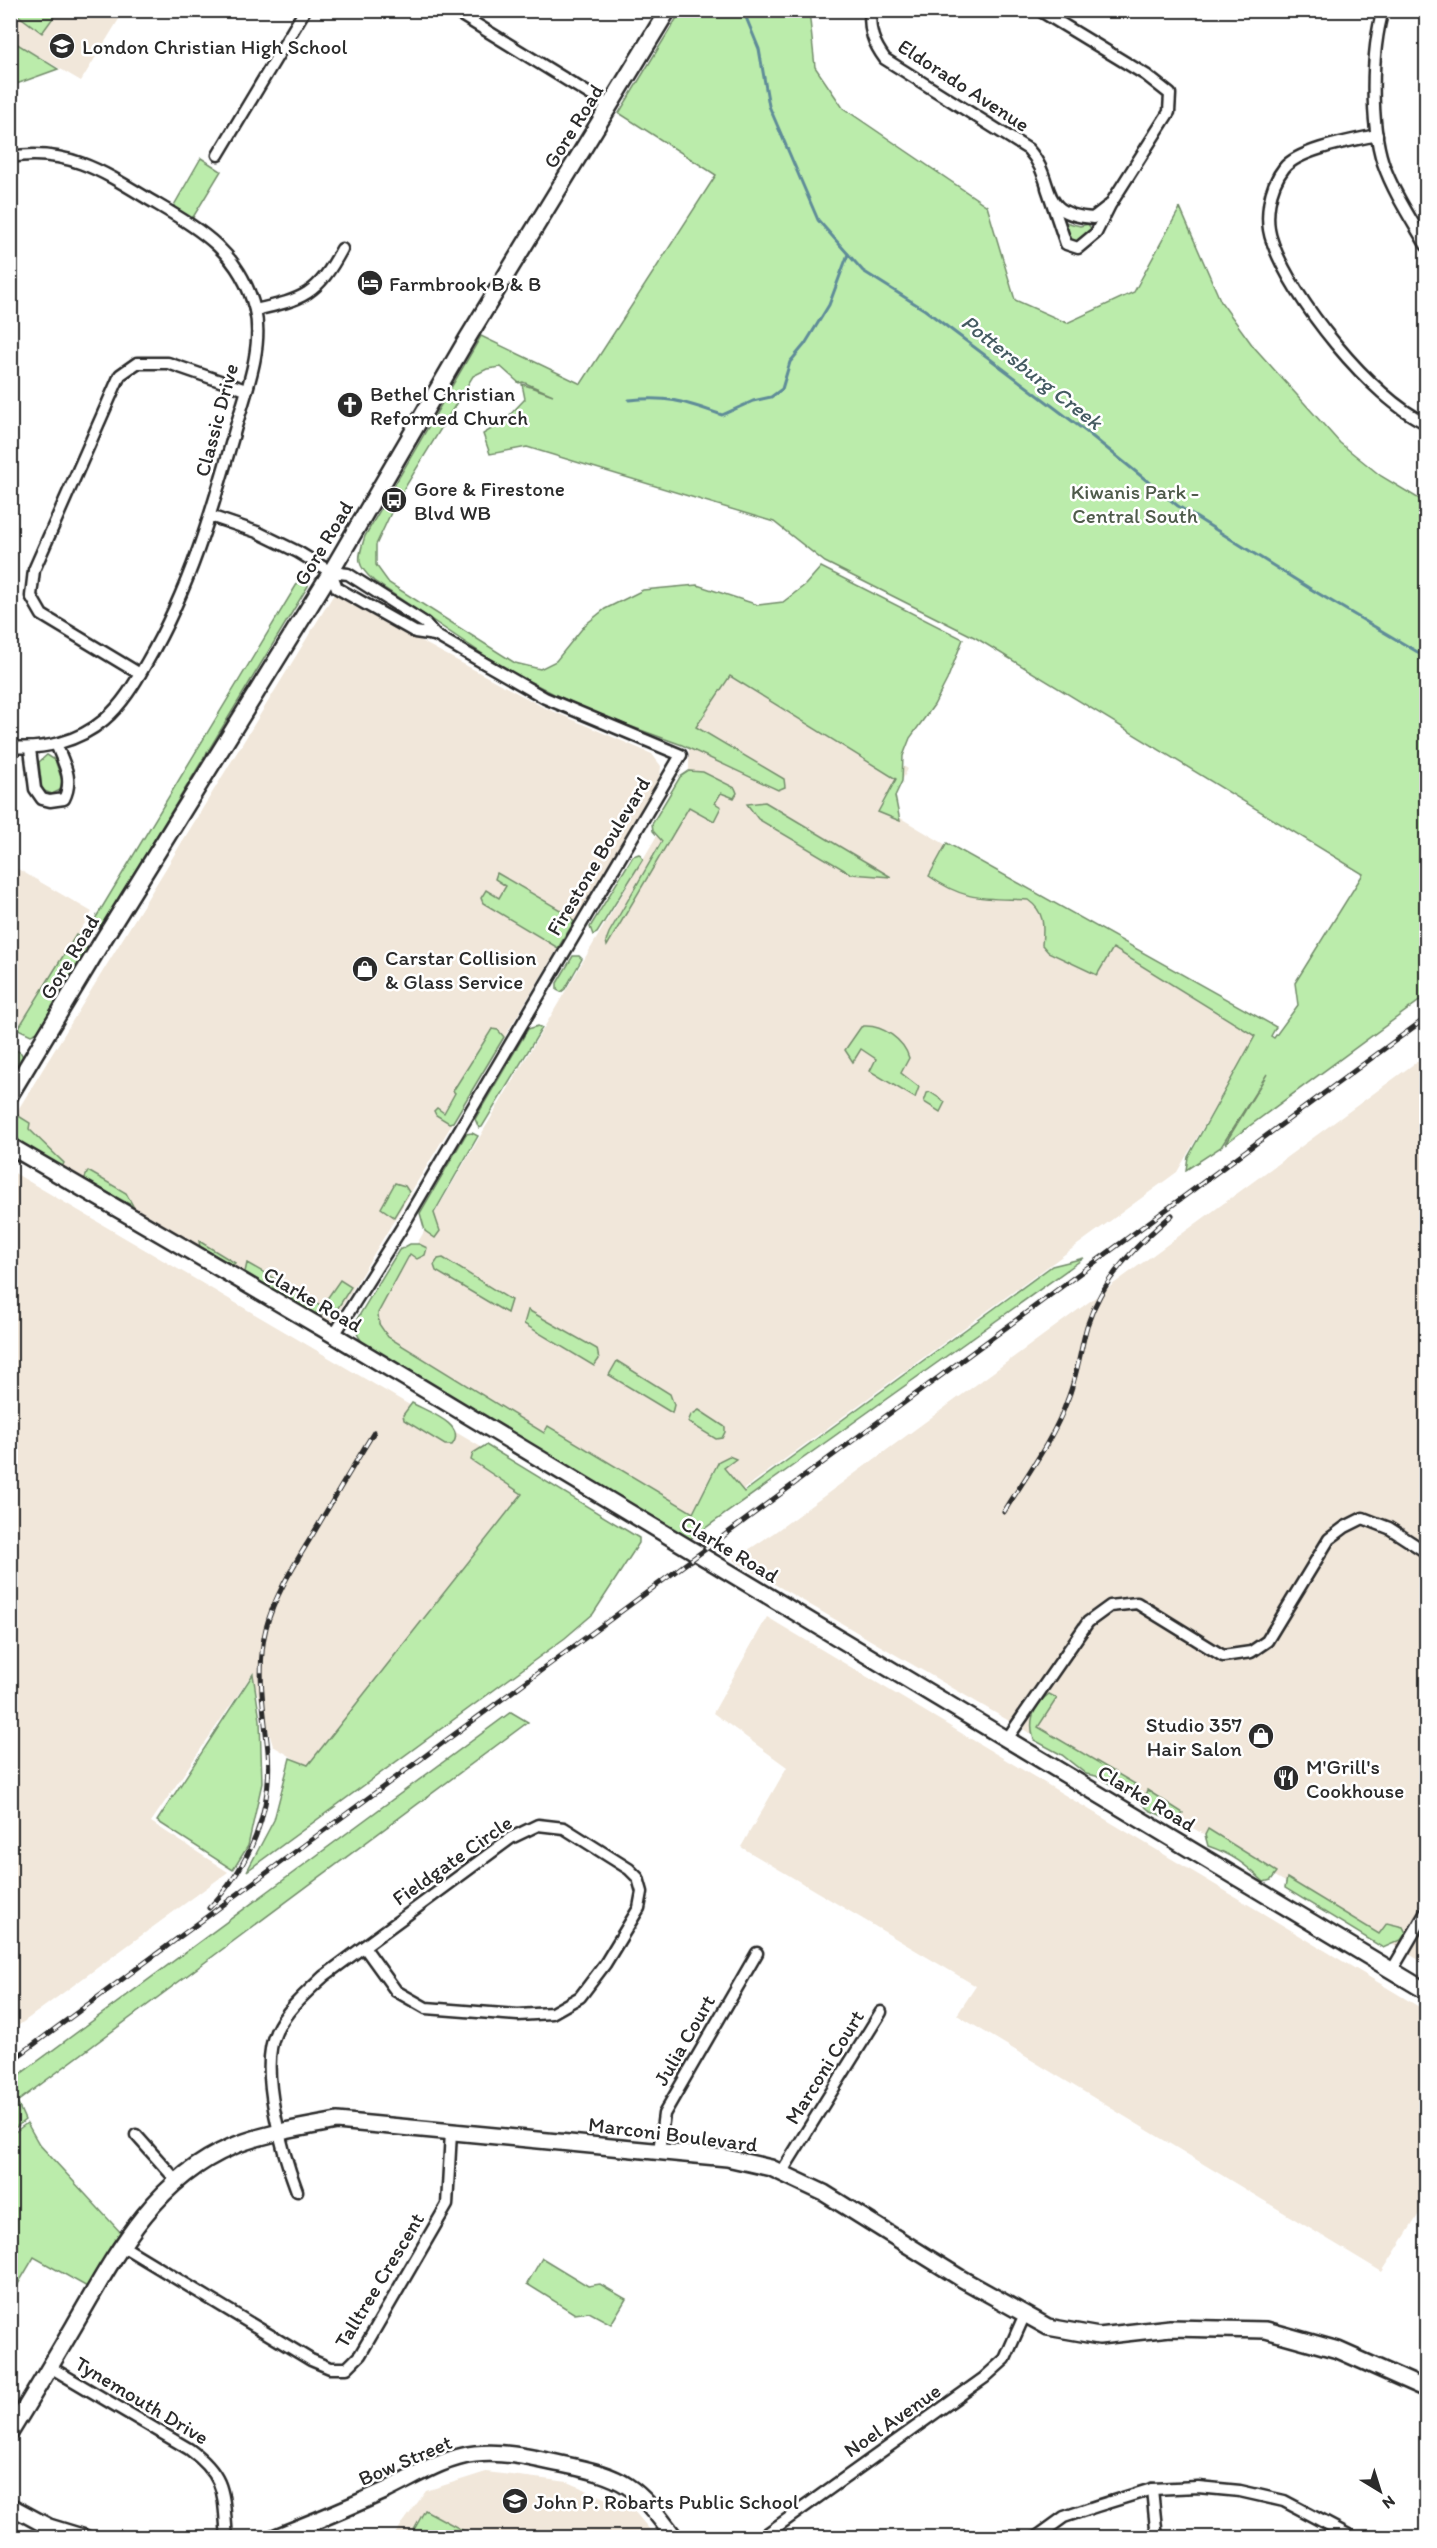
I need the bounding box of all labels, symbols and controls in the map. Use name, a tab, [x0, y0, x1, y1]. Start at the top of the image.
school or university icon: London Christian High School	[47, 31, 77, 61]
street label: Eldorado Avenue	[894, 33, 1034, 137]
place label: London Christian High School	[82, 34, 347, 59]
street label: Gore Road	[537, 79, 609, 173]
hotel icon: Farmbrook B & B	[355, 268, 385, 298]
place label: Farmbrook B & B	[389, 271, 541, 296]
water label: Pottersburg Creek	[956, 309, 1109, 436]
street label: Classic Drive	[189, 361, 243, 479]
place label: Bethel Christian Reformed Church	[370, 381, 528, 430]
church icon: Bethel Christian Reformed Church	[335, 390, 365, 420]
place label: Gore & Firestone Blvd WB	[414, 476, 565, 525]
park label: Kiwanis Park - Central South	[1071, 479, 1199, 528]
bus stop icon: Gore & Firestone Blvd WB	[379, 485, 409, 515]
street label: Gore Road	[288, 496, 358, 590]
street label: Firestone Boulevard	[541, 772, 655, 940]
street label: Gore Road	[34, 910, 104, 1004]
place label: Carstar Collision & Glass Service	[385, 945, 536, 994]
shop icon: Carstar Collision & Glass Service	[350, 954, 380, 984]
street label: Clarke Road	[259, 1261, 367, 1337]
street label: Clarke Road	[677, 1510, 784, 1588]
place label: Studio 357 Hair Salon	[1146, 1712, 1242, 1761]
shop icon: Studio 357 Hair Salon	[1246, 1721, 1276, 1751]
place label: M'Grill's Cookhouse	[1306, 1754, 1404, 1803]
street label: Clarke Road	[1094, 1759, 1201, 1837]
restaurant icon: M'Grill's Cookhouse	[1271, 1763, 1301, 1793]
street label: Fieldgate Circle	[387, 1810, 517, 1910]
street label: Julia Court	[648, 1990, 720, 2090]
street label: Marconi Court	[779, 2005, 869, 2129]
street label: Marconi Boulevard	[587, 2111, 759, 2157]
street label: Talltree Crescent	[329, 2208, 429, 2352]
street label: Tynemouth Drive	[71, 2350, 213, 2450]
street label: Noel Avenue	[839, 2378, 945, 2462]
street label: Bow Street	[354, 2429, 456, 2491]
north arrow	[1350, 2461, 1410, 2521]
school or university icon: John P. Robarts Public School	[500, 2486, 530, 2516]
place label: John P. Robarts Public School	[534, 2489, 799, 2514]
text: N	[1379, 2492, 1399, 2513]

